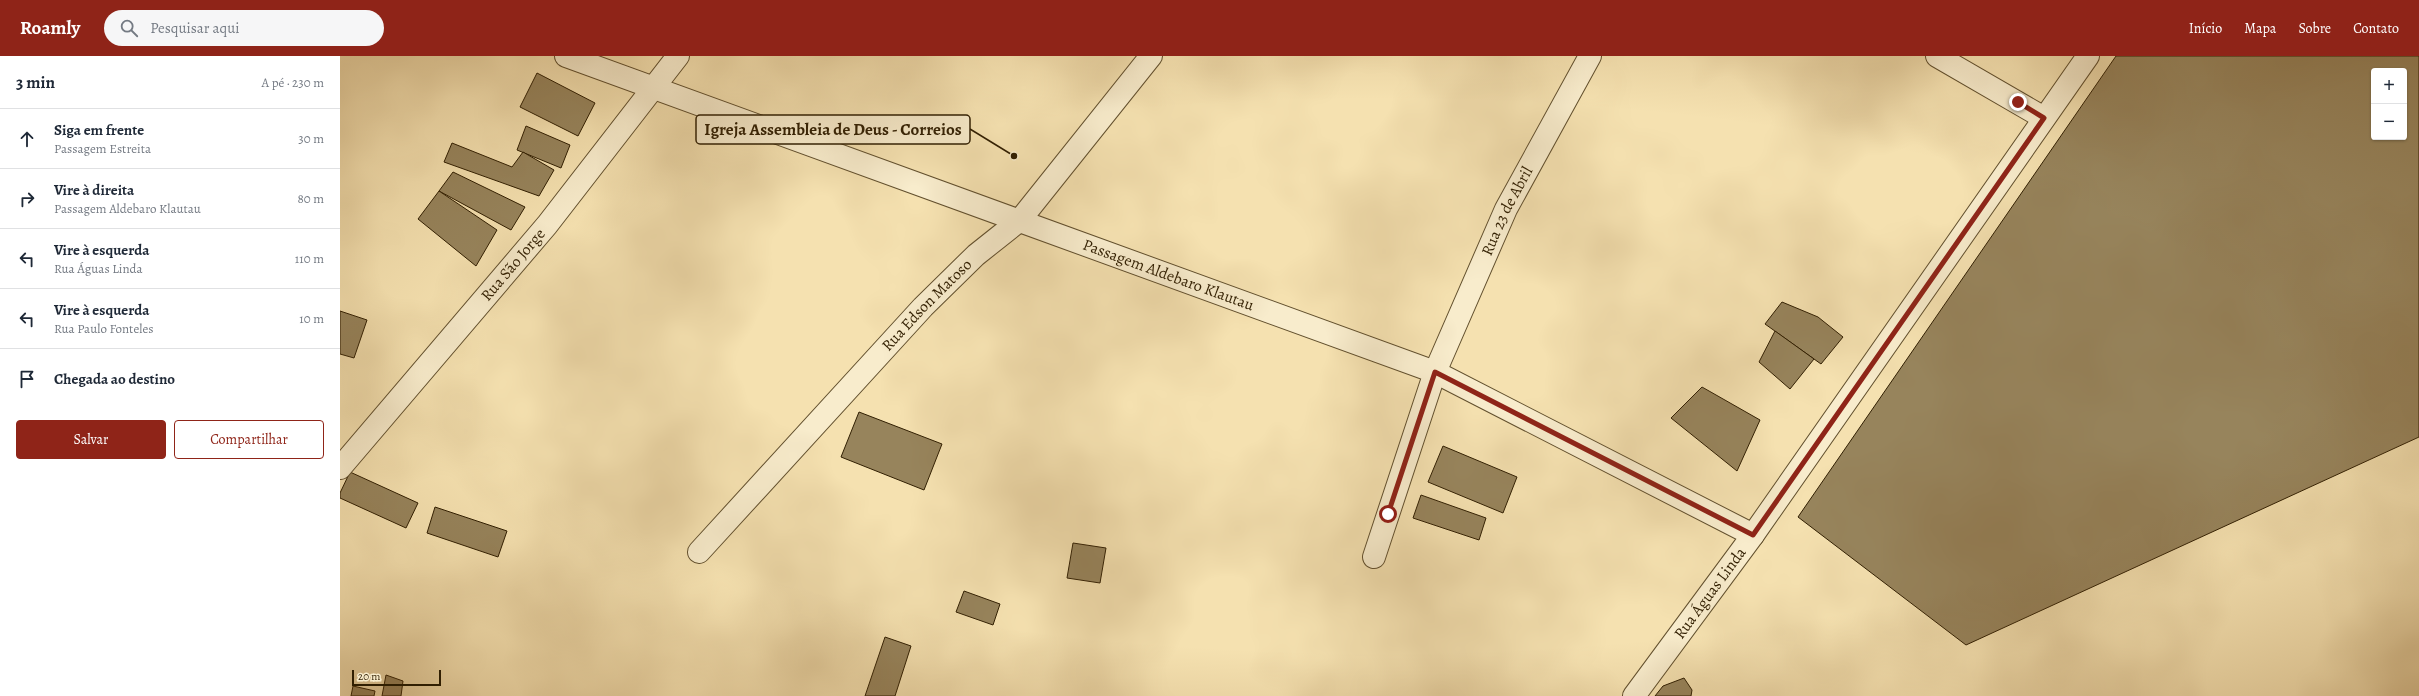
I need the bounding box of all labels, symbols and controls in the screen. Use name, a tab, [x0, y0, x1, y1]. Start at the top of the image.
search box	[104, 10, 384, 46]
text: Roamly	[20, 15, 80, 41]
icon: search	[118, 17, 140, 39]
text: Pesquisar aqui	[150, 18, 240, 38]
text: Início	[2189, 19, 2222, 38]
text: Mapa	[2244, 19, 2276, 38]
text: Sobre	[2298, 19, 2331, 38]
text: Contato	[2353, 19, 2399, 38]
map controls	[2371, 68, 2407, 140]
button: +	[2371, 68, 2407, 104]
text: 3 min	[16, 71, 55, 94]
text: A pé · 230 m	[262, 74, 324, 91]
route end	[2009, 93, 2027, 111]
button: −	[2371, 104, 2407, 140]
callout: Igreja Assembleia de Deus - Correios	[696, 115, 970, 144]
text: Igreja Assembleia de Deus - Correios	[704, 118, 962, 141]
text: Siga em frente	[54, 120, 144, 140]
icon: ahead	[16, 128, 38, 150]
text: 30 m	[298, 130, 324, 147]
text: Passagem Estreita	[54, 140, 151, 157]
street label: Rua 23 de Abril	[1476, 163, 1538, 259]
text: Vire à direita	[54, 180, 134, 200]
icon: right	[16, 188, 38, 210]
text: 80 m	[297, 190, 324, 207]
text: Passagem Aldebaro Klautau	[54, 200, 201, 217]
street label: Rua São Jorge	[476, 224, 550, 306]
street label: Passagem Aldebaro Klautau	[1080, 234, 1258, 316]
text: Vire à esquerda	[54, 240, 150, 260]
icon: left	[16, 248, 38, 270]
text: 110 m	[295, 250, 324, 267]
street label: Rua Edson Matoso	[877, 254, 977, 356]
text: Rua Águas Linda	[54, 260, 143, 277]
text: Vire à esquerda	[54, 300, 150, 320]
icon: left	[16, 308, 38, 330]
text: 10 m	[299, 310, 324, 327]
text: Rua Paulo Fonteles	[54, 320, 153, 337]
icon: arrive	[16, 368, 38, 390]
text: Chegada ao destino	[54, 369, 175, 389]
button: Salvar	[16, 420, 166, 459]
button: Compartilhar	[174, 420, 324, 459]
route start	[1379, 505, 1397, 523]
street label: Rua Águas Linda	[1669, 542, 1752, 644]
scale bar	[352, 668, 441, 687]
text: 20 m	[358, 669, 380, 684]

